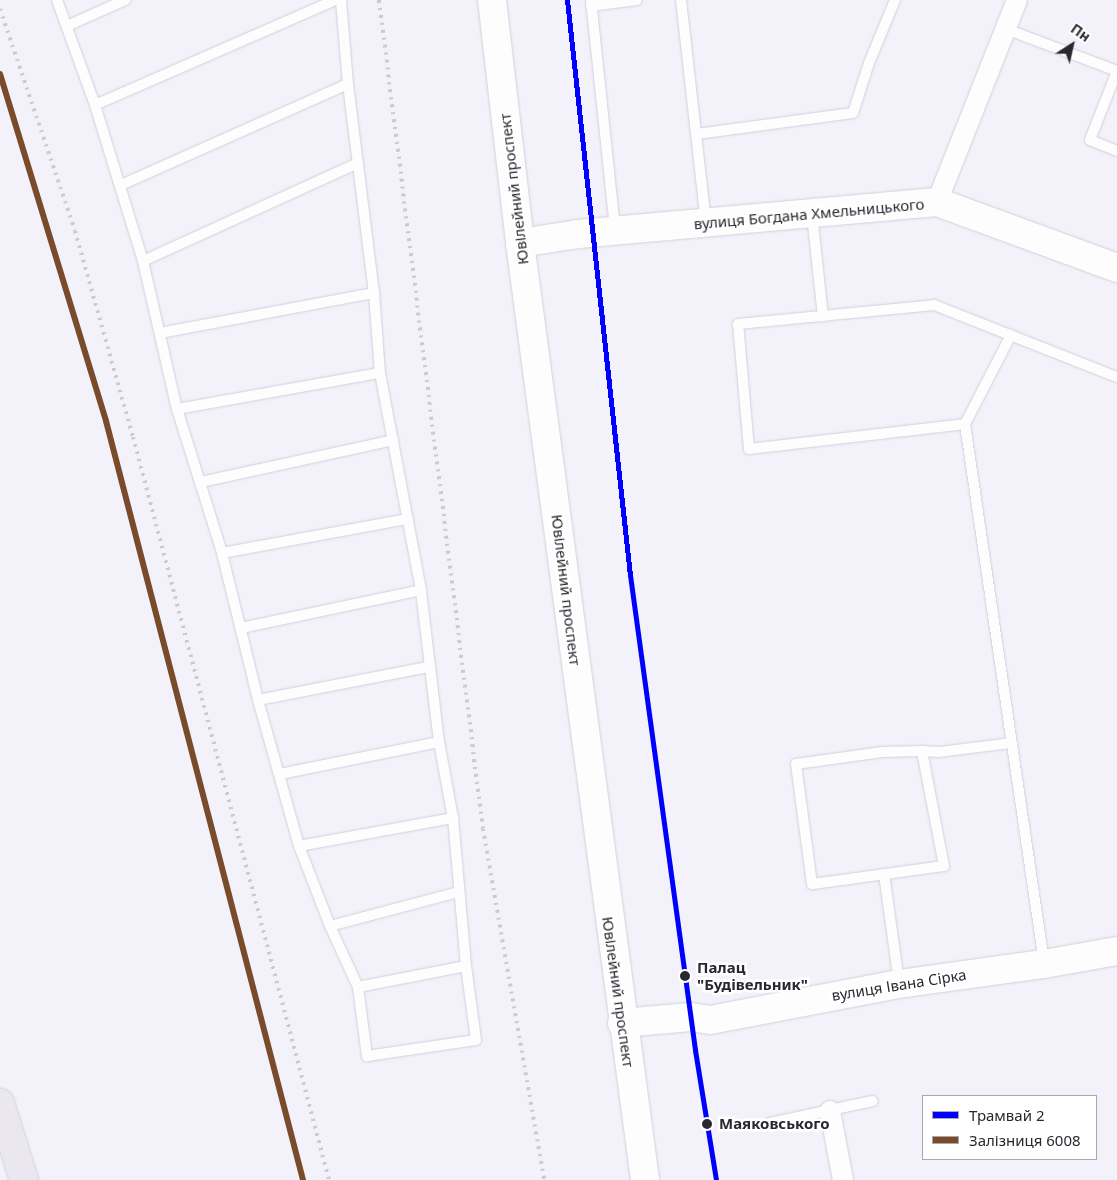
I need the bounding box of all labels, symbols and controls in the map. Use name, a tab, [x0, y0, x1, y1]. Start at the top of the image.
text: Пн	[1067, 19, 1094, 46]
north arrow	[1047, 20, 1097, 70]
street label: Ювілейний проспект	[496, 112, 532, 266]
street label: вулиця Богдана Хмельницького	[693, 195, 925, 233]
street label: Ювілейний проспект	[548, 513, 584, 667]
street label: Ювілейний проспект	[598, 915, 638, 1069]
place label: Палац "Будівельник"	[697, 958, 808, 993]
street label: вулиця Івана Сірка	[830, 965, 968, 1005]
marker: Палац "Будівельник"	[677, 968, 693, 984]
legend	[922, 1095, 1097, 1160]
text: Трамвай 2	[969, 1105, 1044, 1125]
place label: Маяковського	[719, 1115, 830, 1133]
marker: Маяковського	[699, 1116, 715, 1132]
text: Залізниця 6008	[969, 1130, 1081, 1150]

